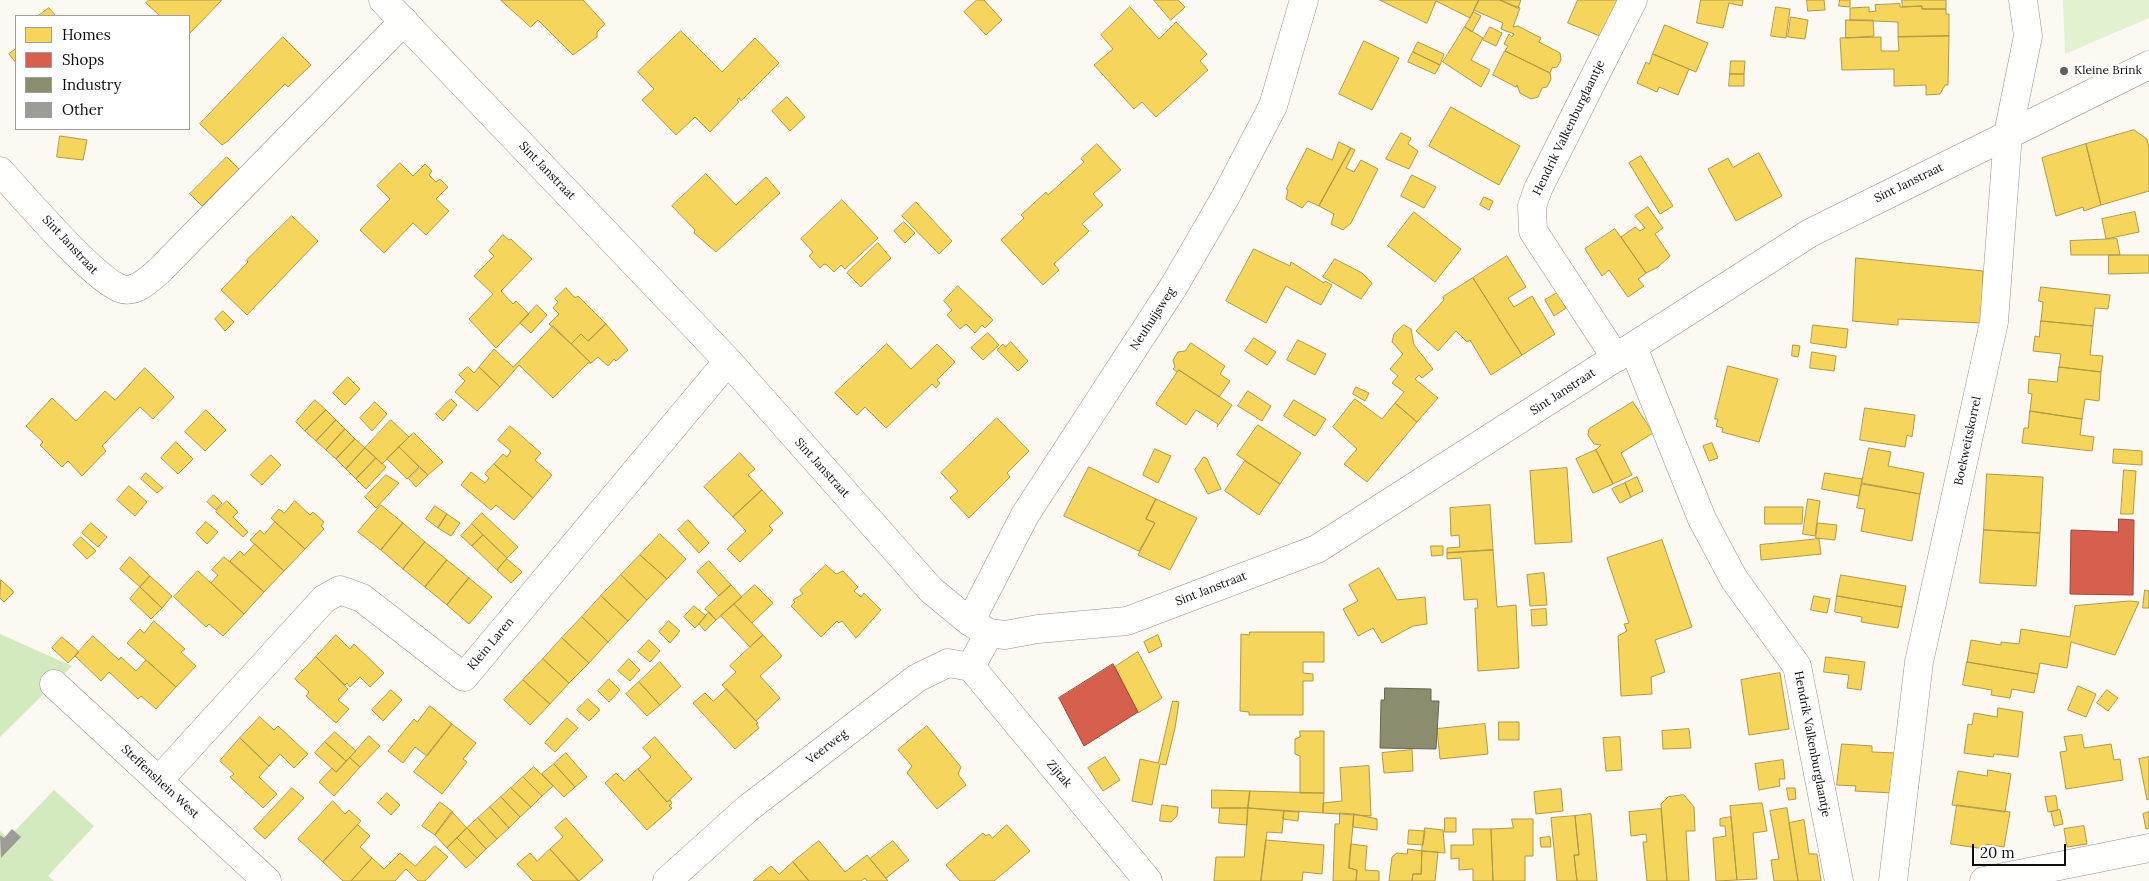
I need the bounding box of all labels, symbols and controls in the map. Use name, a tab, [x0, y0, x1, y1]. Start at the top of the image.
legend	[15, 15, 190, 130]
text: Homes	[62, 25, 111, 44]
text: Shops	[62, 50, 104, 69]
street label: Hendrik Valkenburglaantje	[1530, 58, 1608, 198]
place label: Kleine Brink	[2074, 64, 2142, 78]
marker: Kleine Brink	[2058, 65, 2070, 77]
text: Industry	[62, 75, 121, 94]
text: Other	[62, 100, 103, 119]
street label: Sint Janstraat	[516, 139, 578, 203]
street label: Sint Janstraat	[1872, 160, 1946, 206]
street label: Sint Janstraat	[39, 213, 101, 277]
street label: Neuhuijsweg	[1127, 285, 1179, 353]
street label: Sint Janstraat	[1528, 366, 1598, 418]
street label: Boekweitskorrel	[1952, 395, 1984, 487]
street label: Sint Janstraat	[792, 435, 852, 501]
street label: Sint Janstraat	[1173, 569, 1249, 609]
street label: Klein Laren	[465, 615, 517, 673]
street label: Hendrik Valkenburglaantje	[1791, 670, 1833, 818]
street label: Veerweg	[804, 726, 850, 768]
street label: Steffenshein West	[118, 742, 202, 822]
street label: Zijtak	[1043, 757, 1075, 791]
scale bar	[1974, 834, 2068, 866]
text: 20 m	[1980, 843, 2015, 862]

